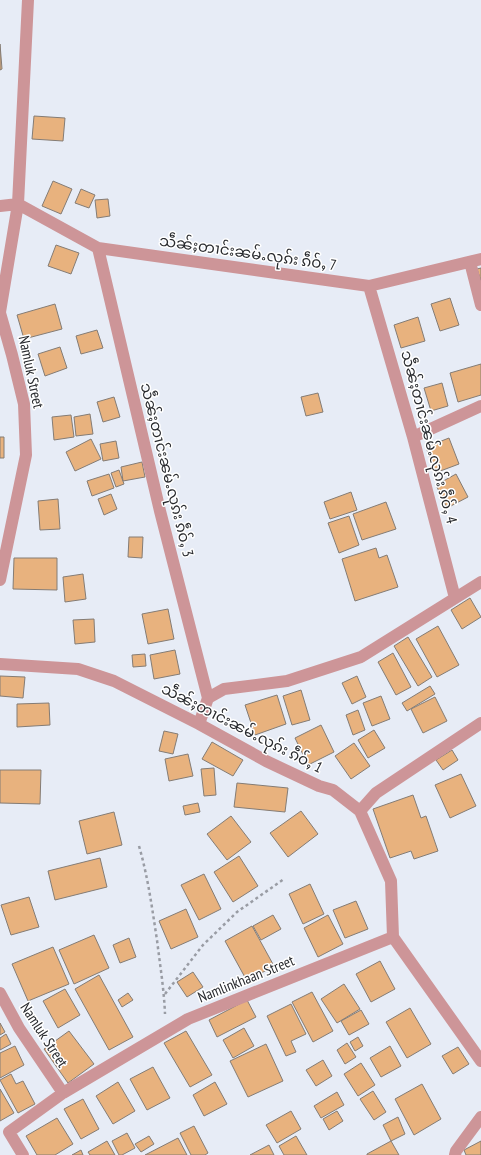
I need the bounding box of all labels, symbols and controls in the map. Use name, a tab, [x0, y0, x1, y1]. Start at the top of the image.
street label: သဵၼ်ႈတၢင်းၼမ်ႉလုၵ်း ၵဵဝ်ႇ 7	[158, 231, 338, 277]
street label: Namluk Street	[15, 334, 48, 410]
street label: သဵၼ်ႈတၢင်းၼမ်ႉလုၵ်း ၵဵဝ်ႇ 4	[394, 348, 462, 527]
street label: သဵၼ်ႈတၢင်းၼမ်ႉလုၵ်း ၵဵဝ်ႇ 3	[134, 381, 198, 560]
street label: သဵၼ်ႈတၢင်းၼမ်ႉလုၵ်း ၵဵဝ်ႇ 1	[157, 679, 326, 779]
street label: Namlinkhaan Street	[195, 951, 297, 1007]
street label: Namluk Street	[16, 999, 72, 1071]

